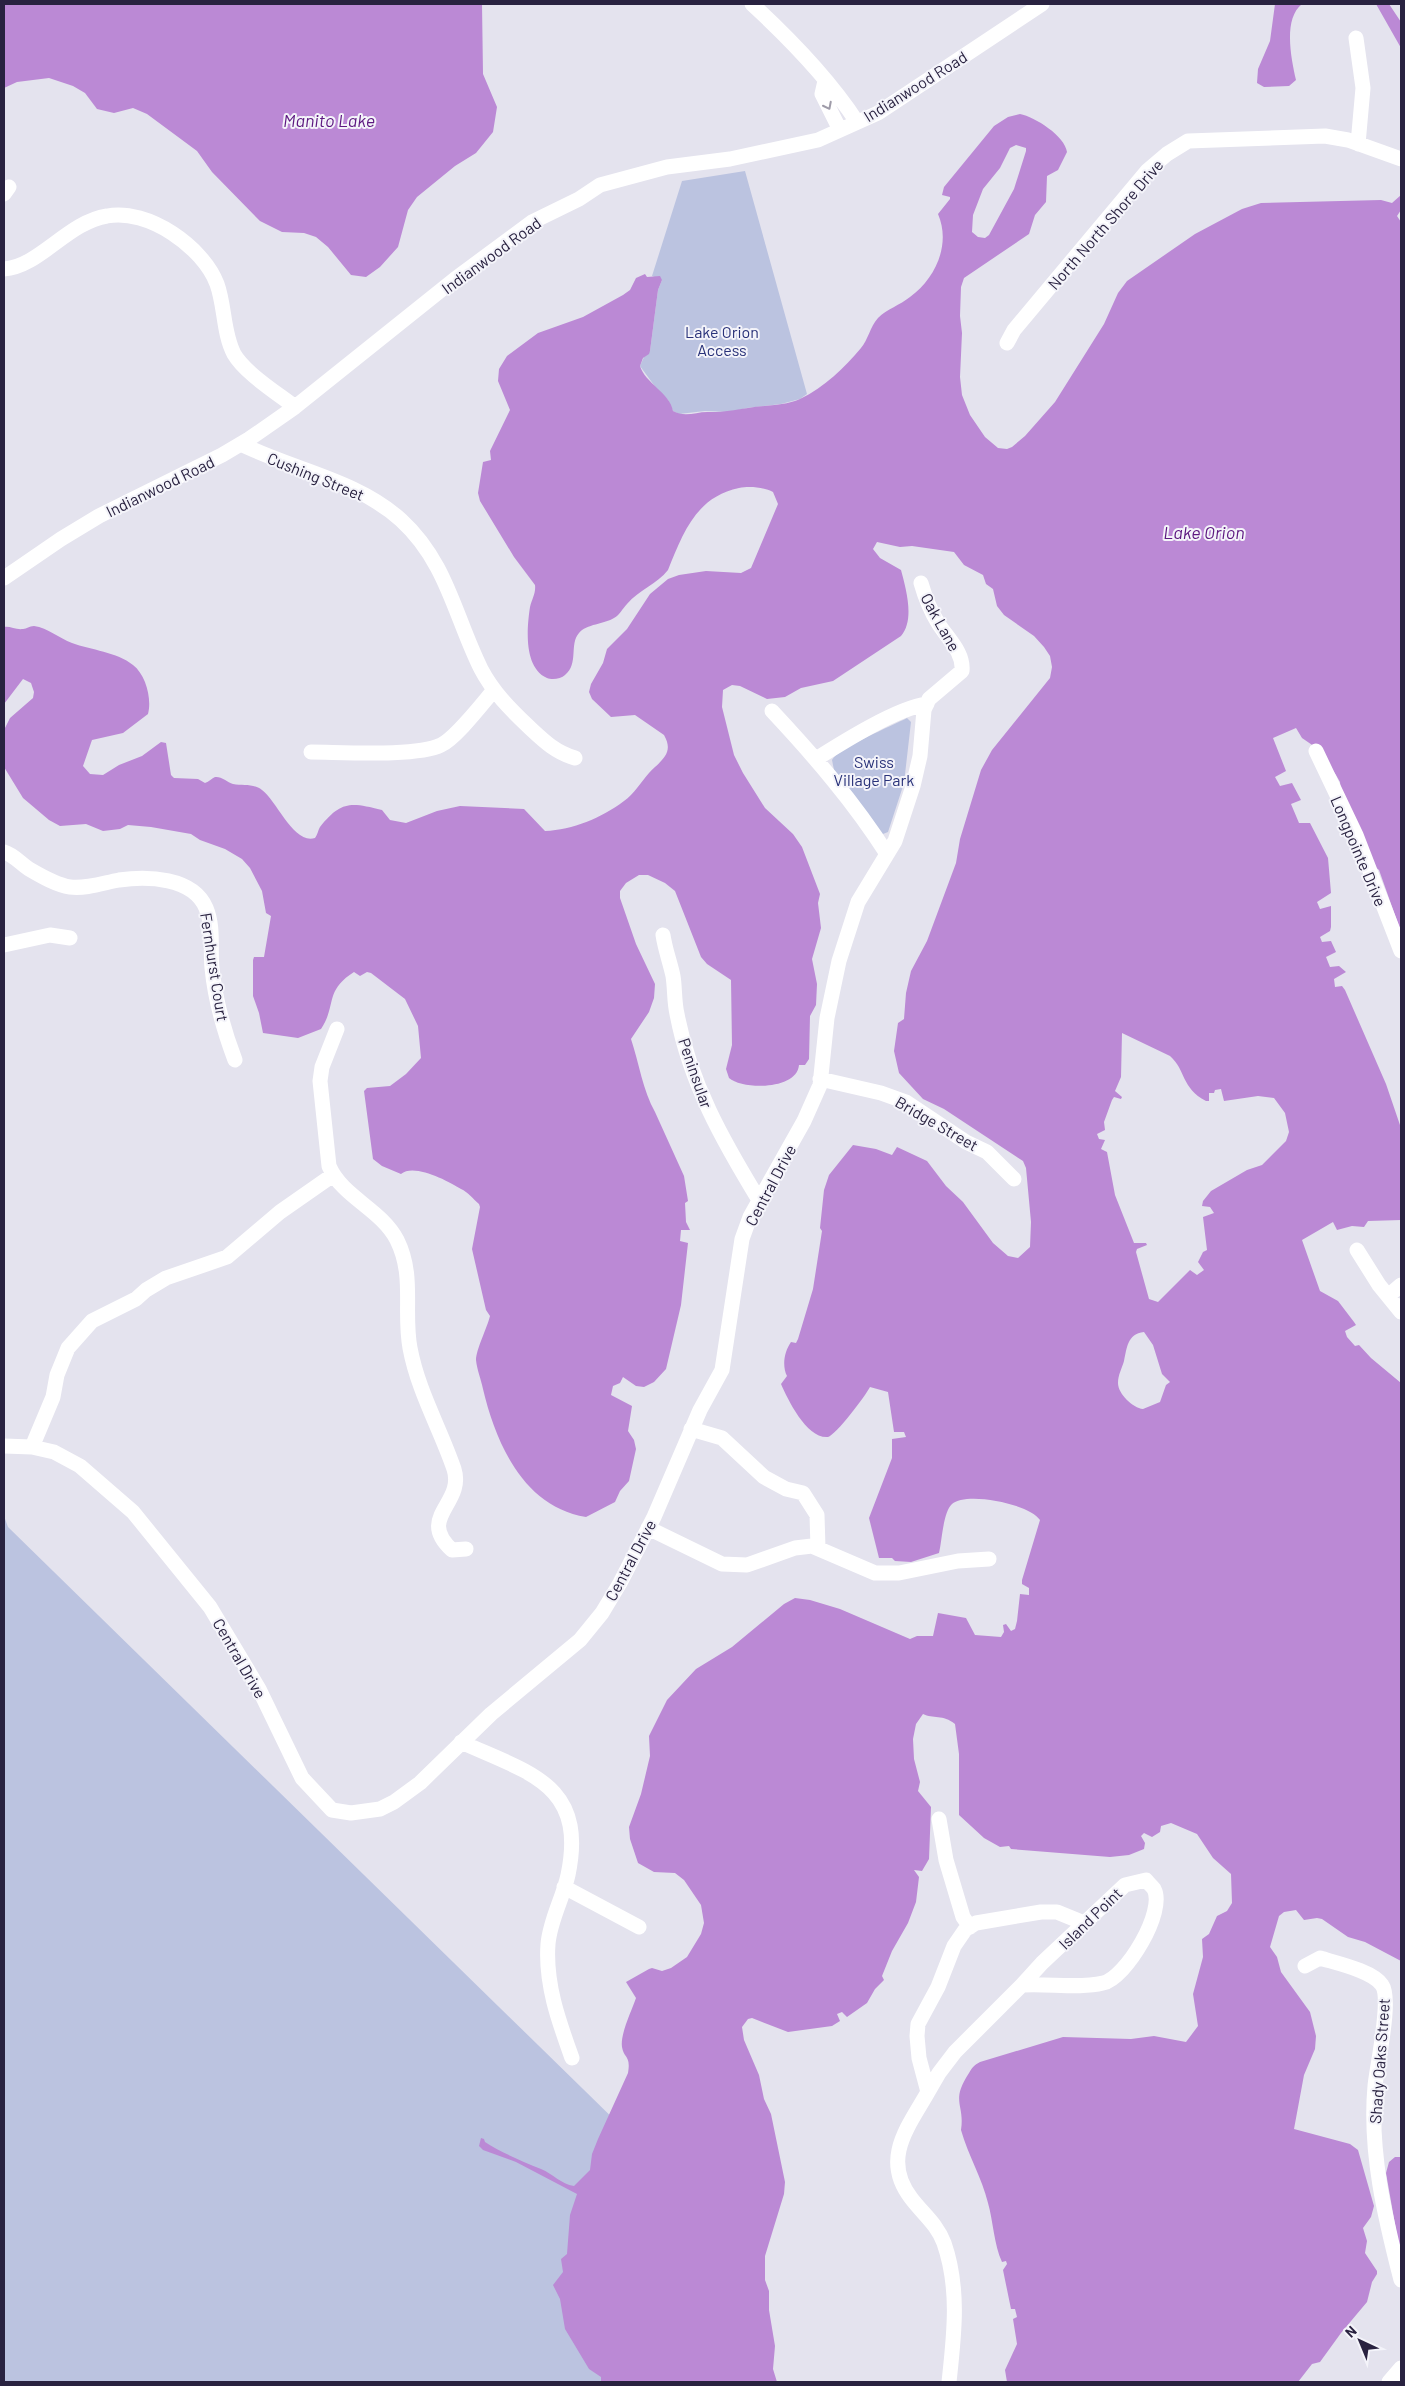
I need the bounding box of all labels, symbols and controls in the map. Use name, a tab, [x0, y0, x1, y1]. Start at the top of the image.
street label: Indianwood Road	[860, 47, 970, 125]
one-way arrow	[822, 101, 832, 110]
water label: Manito Lake	[283, 109, 375, 131]
street label: North North Shore Drive	[1043, 155, 1167, 293]
street label: Indianwood Road	[438, 213, 544, 297]
park label: Lake Orion Access	[685, 322, 759, 359]
street label: Cushing Street	[265, 448, 367, 504]
street label: Indianwood Road	[103, 452, 217, 520]
water label: Lake Orion	[1163, 521, 1245, 543]
street label: Oak Lane	[917, 590, 965, 654]
park label: Swiss Village Park	[834, 752, 914, 789]
street label: Longpointe Drive	[1327, 793, 1391, 909]
street label: Fernhurst Court	[197, 911, 233, 1023]
street label: Peninsular	[675, 1035, 717, 1111]
street label: Bridge Street	[892, 1092, 982, 1154]
street label: Central Drive	[741, 1141, 799, 1229]
street label: Central Drive	[601, 1516, 659, 1604]
street label: Central Drive	[209, 1615, 271, 1701]
street label: Island Point	[1054, 1883, 1126, 1953]
street label: Shady Oaks Street	[1365, 1997, 1393, 2125]
north arrow	[1335, 2316, 1385, 2366]
text: N	[1341, 2322, 1360, 2341]

